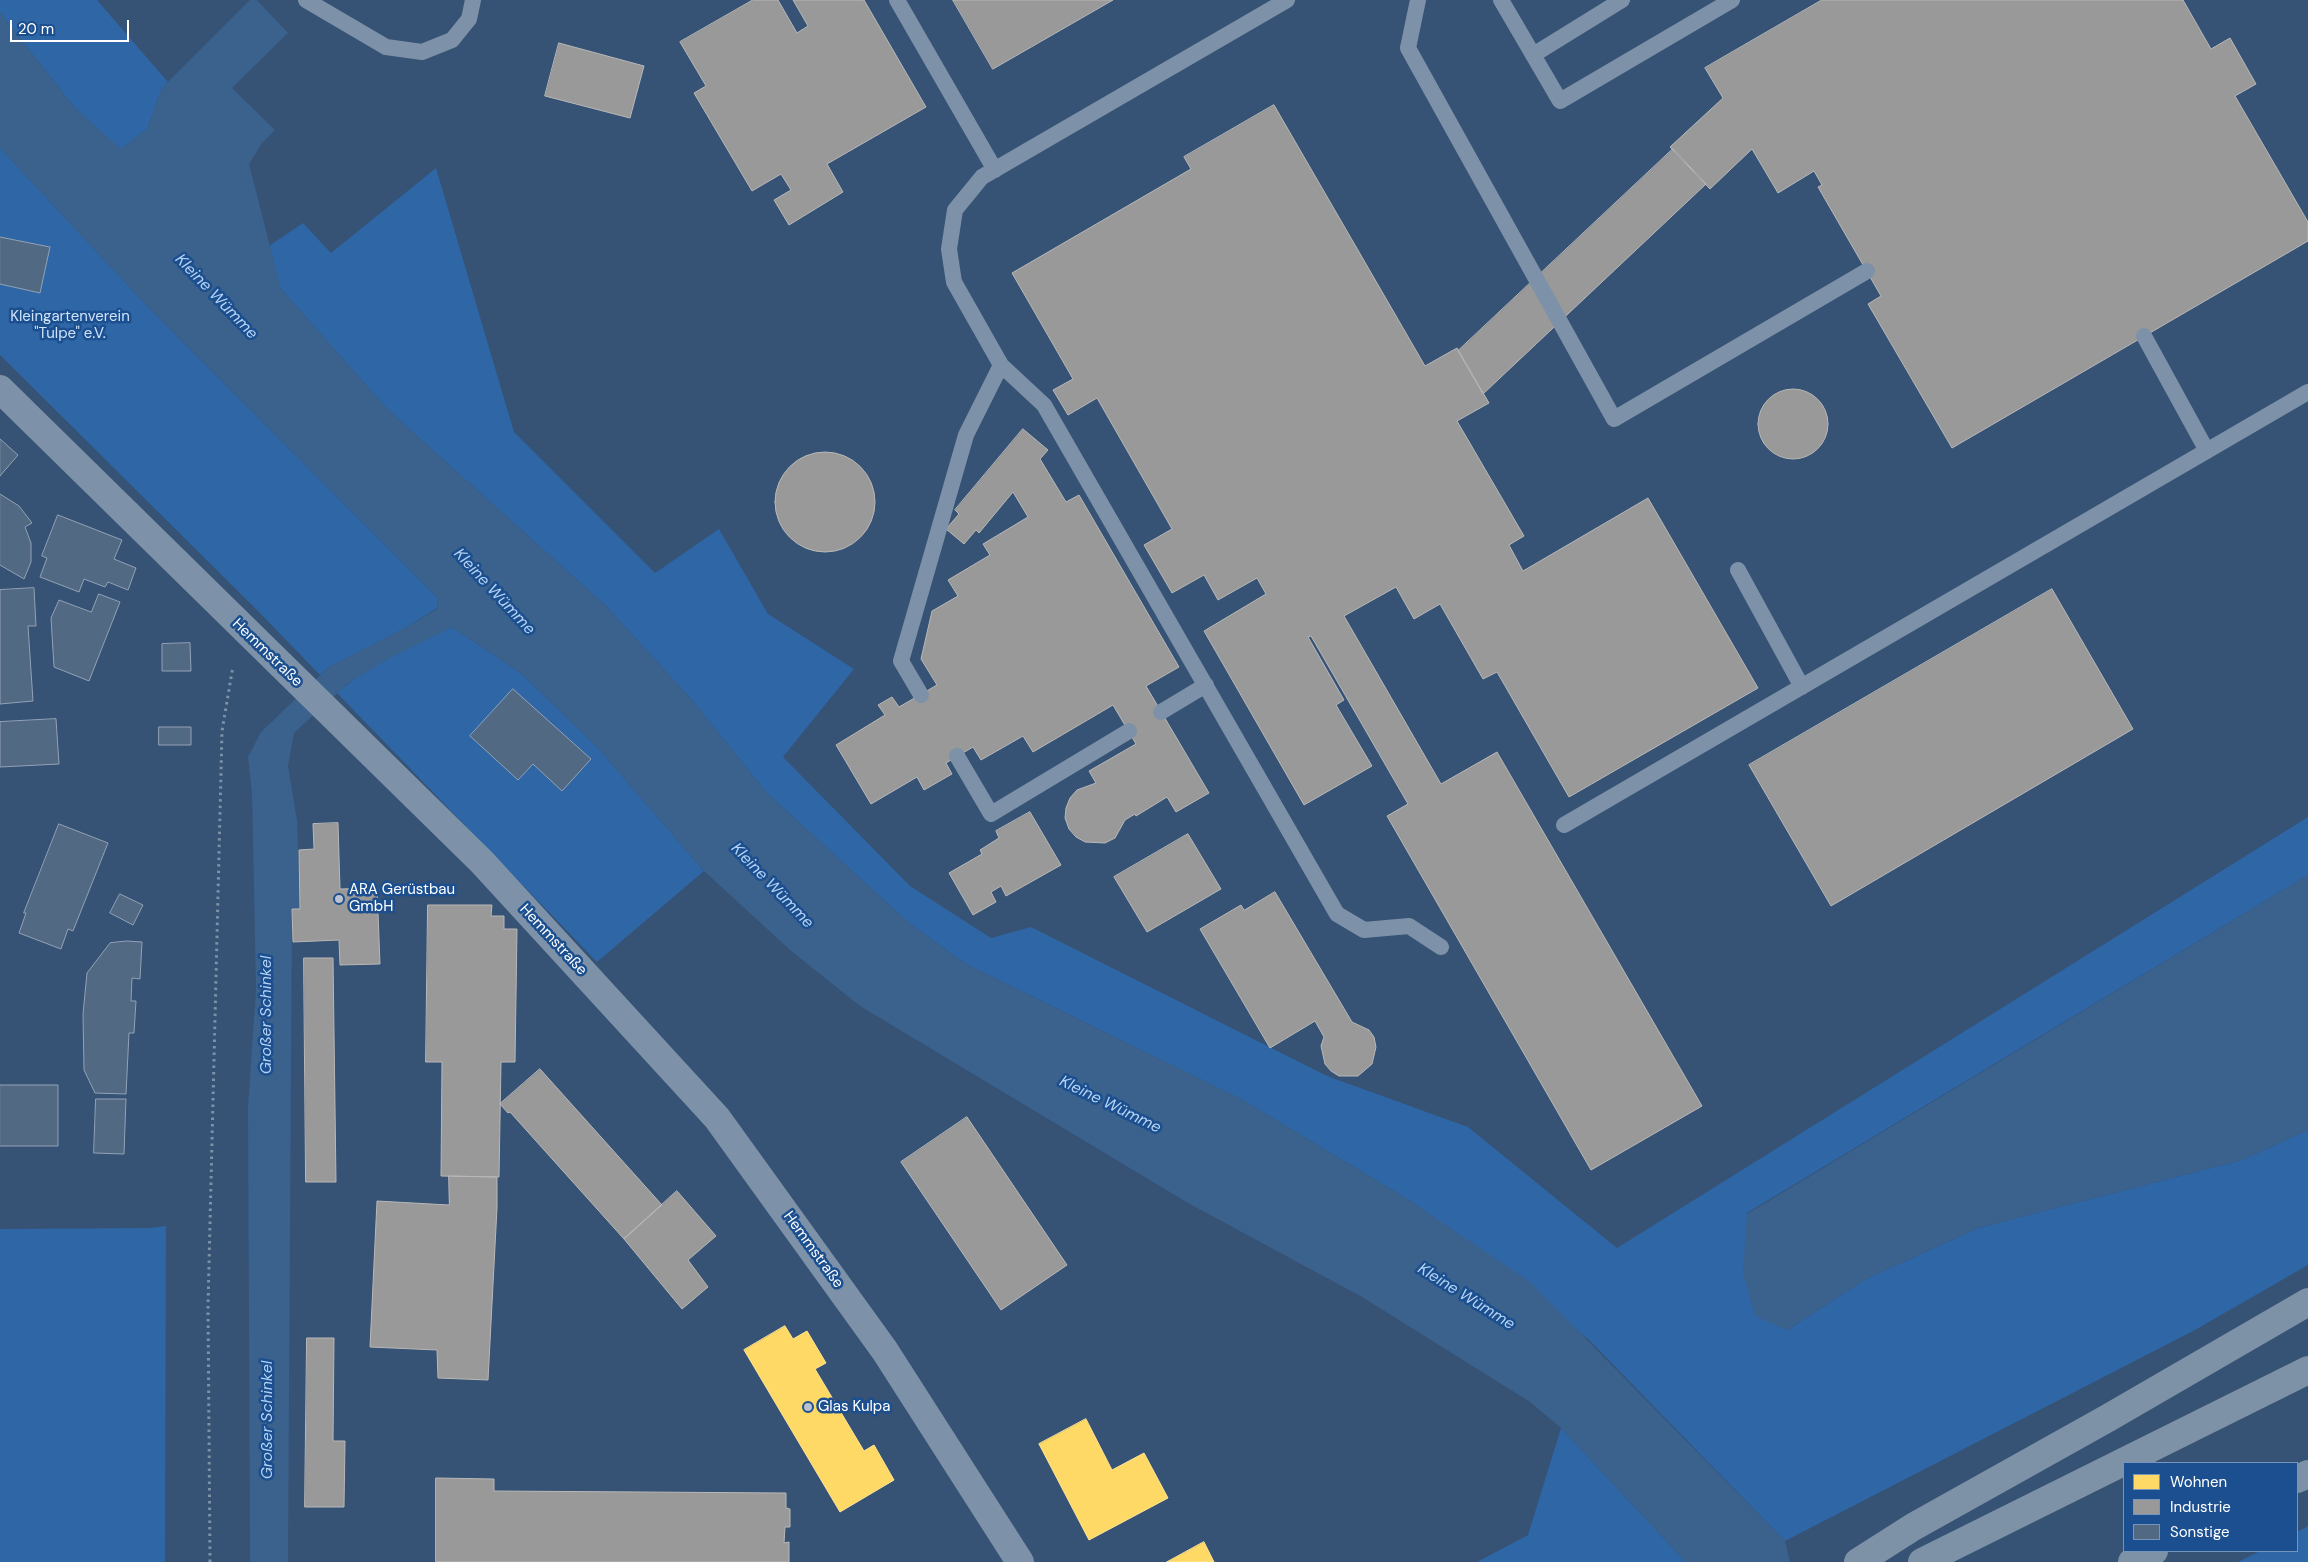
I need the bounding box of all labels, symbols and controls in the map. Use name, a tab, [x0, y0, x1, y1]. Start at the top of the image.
scale bar	[12, 10, 131, 42]
text: 20 m	[18, 19, 54, 39]
water label: Kleine Wümme	[171, 251, 261, 343]
park label: Kleingartenverein "Tulpe" e.V.	[10, 308, 130, 343]
water label: Kleine Wümme	[449, 545, 539, 639]
street label: Hemmstraße	[228, 615, 306, 691]
water label: Kleine Wümme	[727, 840, 817, 932]
place label: ARA Gerüstbau GmbH	[349, 881, 455, 916]
marker: ARA Gerüstbau GmbH	[333, 893, 345, 905]
street label: Hemmstraße	[516, 901, 590, 979]
water label: Großer Schinkel	[257, 956, 277, 1074]
water label: Kleine Wümme	[1056, 1072, 1164, 1138]
street label: Hemmstraße	[779, 1208, 847, 1292]
water label: Kleine Wümme	[1414, 1260, 1518, 1334]
water label: Großer Schinkel	[258, 1361, 278, 1479]
place label: Glas Kulpa	[818, 1398, 890, 1416]
marker: Glas Kulpa	[802, 1401, 814, 1413]
legend	[2123, 1462, 2298, 1552]
text: Wohnen	[2170, 1472, 2227, 1492]
text: Industrie	[2170, 1497, 2231, 1517]
text: Sonstige	[2170, 1522, 2229, 1542]

